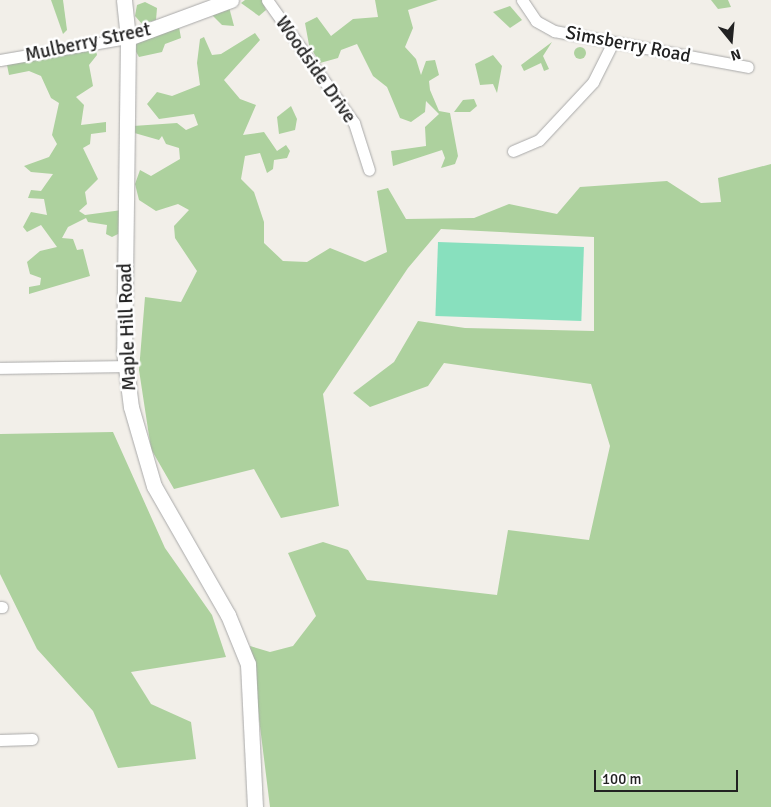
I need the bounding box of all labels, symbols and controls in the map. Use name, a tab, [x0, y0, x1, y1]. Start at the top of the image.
street label: Woodside Drive	[270, 12, 360, 128]
north arrow	[706, 15, 756, 65]
street label: Mulberry Street	[23, 19, 153, 67]
street label: Simsberry Road	[564, 22, 692, 68]
text: N	[728, 45, 743, 64]
street label: Maple Hill Road	[114, 263, 142, 391]
scale bar	[596, 760, 740, 792]
text: 100 m	[602, 770, 642, 788]

